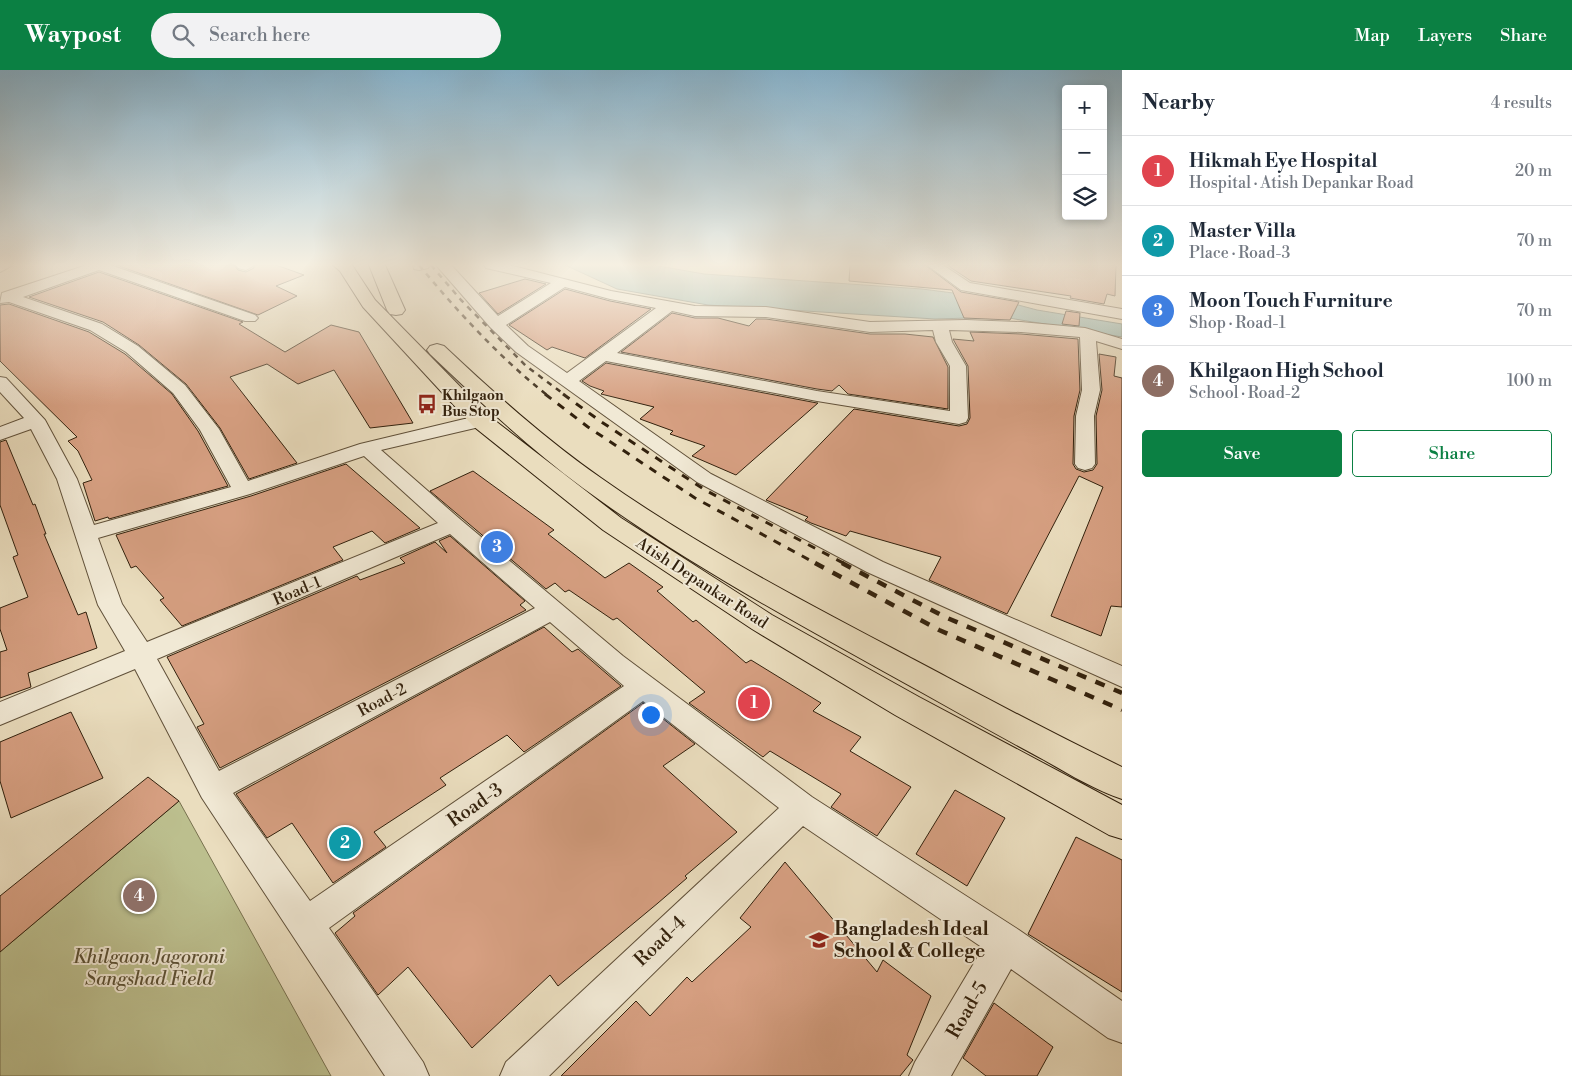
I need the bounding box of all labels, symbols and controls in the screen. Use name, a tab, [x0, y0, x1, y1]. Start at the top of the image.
search box	[151, 13, 501, 58]
text: Waypost	[25, 20, 121, 50]
icon: search	[169, 21, 197, 49]
text: Search here	[209, 23, 310, 47]
text: Map	[1355, 24, 1390, 47]
text: Layers	[1418, 24, 1472, 47]
text: Share	[1500, 24, 1547, 47]
map controls	[1062, 85, 1107, 220]
button: +	[1062, 85, 1107, 130]
text: Nearby	[1142, 90, 1215, 116]
text: 4 results	[1491, 93, 1552, 113]
button: −	[1062, 130, 1107, 175]
text: Hikmah Eye Hospital	[1189, 149, 1377, 173]
text: 1	[1154, 161, 1162, 181]
text: 20 m	[1515, 161, 1552, 181]
text: Hospital · Atish Depankar Road	[1189, 173, 1414, 193]
button: layers	[1062, 175, 1107, 220]
text: Master Villa	[1189, 219, 1296, 243]
text: 2	[1153, 231, 1163, 251]
text: 70 m	[1516, 231, 1552, 251]
text: Place · Road-3	[1189, 243, 1290, 263]
text: Moon Touch Furniture	[1189, 289, 1393, 313]
text: 3	[1153, 301, 1163, 321]
text: 70 m	[1516, 301, 1552, 321]
text: Shop · Road-1	[1189, 313, 1286, 333]
text: Khilgaon High School	[1189, 359, 1384, 383]
text: 4	[1153, 371, 1163, 391]
text: 100 m	[1507, 371, 1552, 391]
text: School · Road-2	[1189, 383, 1300, 403]
place label: Khilgaon Bus Stop	[442, 387, 504, 421]
bus stop icon: Khilgaon Bus Stop	[416, 393, 438, 415]
button: Save	[1142, 430, 1342, 477]
button: Share	[1352, 430, 1552, 477]
pin: 3	[481, 528, 513, 566]
street label: Atish Depankar Road	[631, 532, 772, 633]
street label: Road-1	[270, 572, 324, 610]
street label: Road-2	[354, 679, 410, 721]
pin: 1	[738, 684, 770, 722]
your location	[638, 702, 664, 728]
street label: Road-3	[443, 777, 507, 833]
pin: 2	[329, 824, 361, 862]
pin: 4	[123, 877, 155, 915]
street label: Road-4	[629, 911, 691, 971]
place label: Bangladesh Ideal School & College	[834, 917, 989, 963]
school or university icon: Bangladesh Ideal School & College	[808, 929, 830, 951]
park label: Khilgaon Jagoroni Sangshad Field	[73, 945, 225, 991]
street label: Road-5	[941, 977, 993, 1043]

